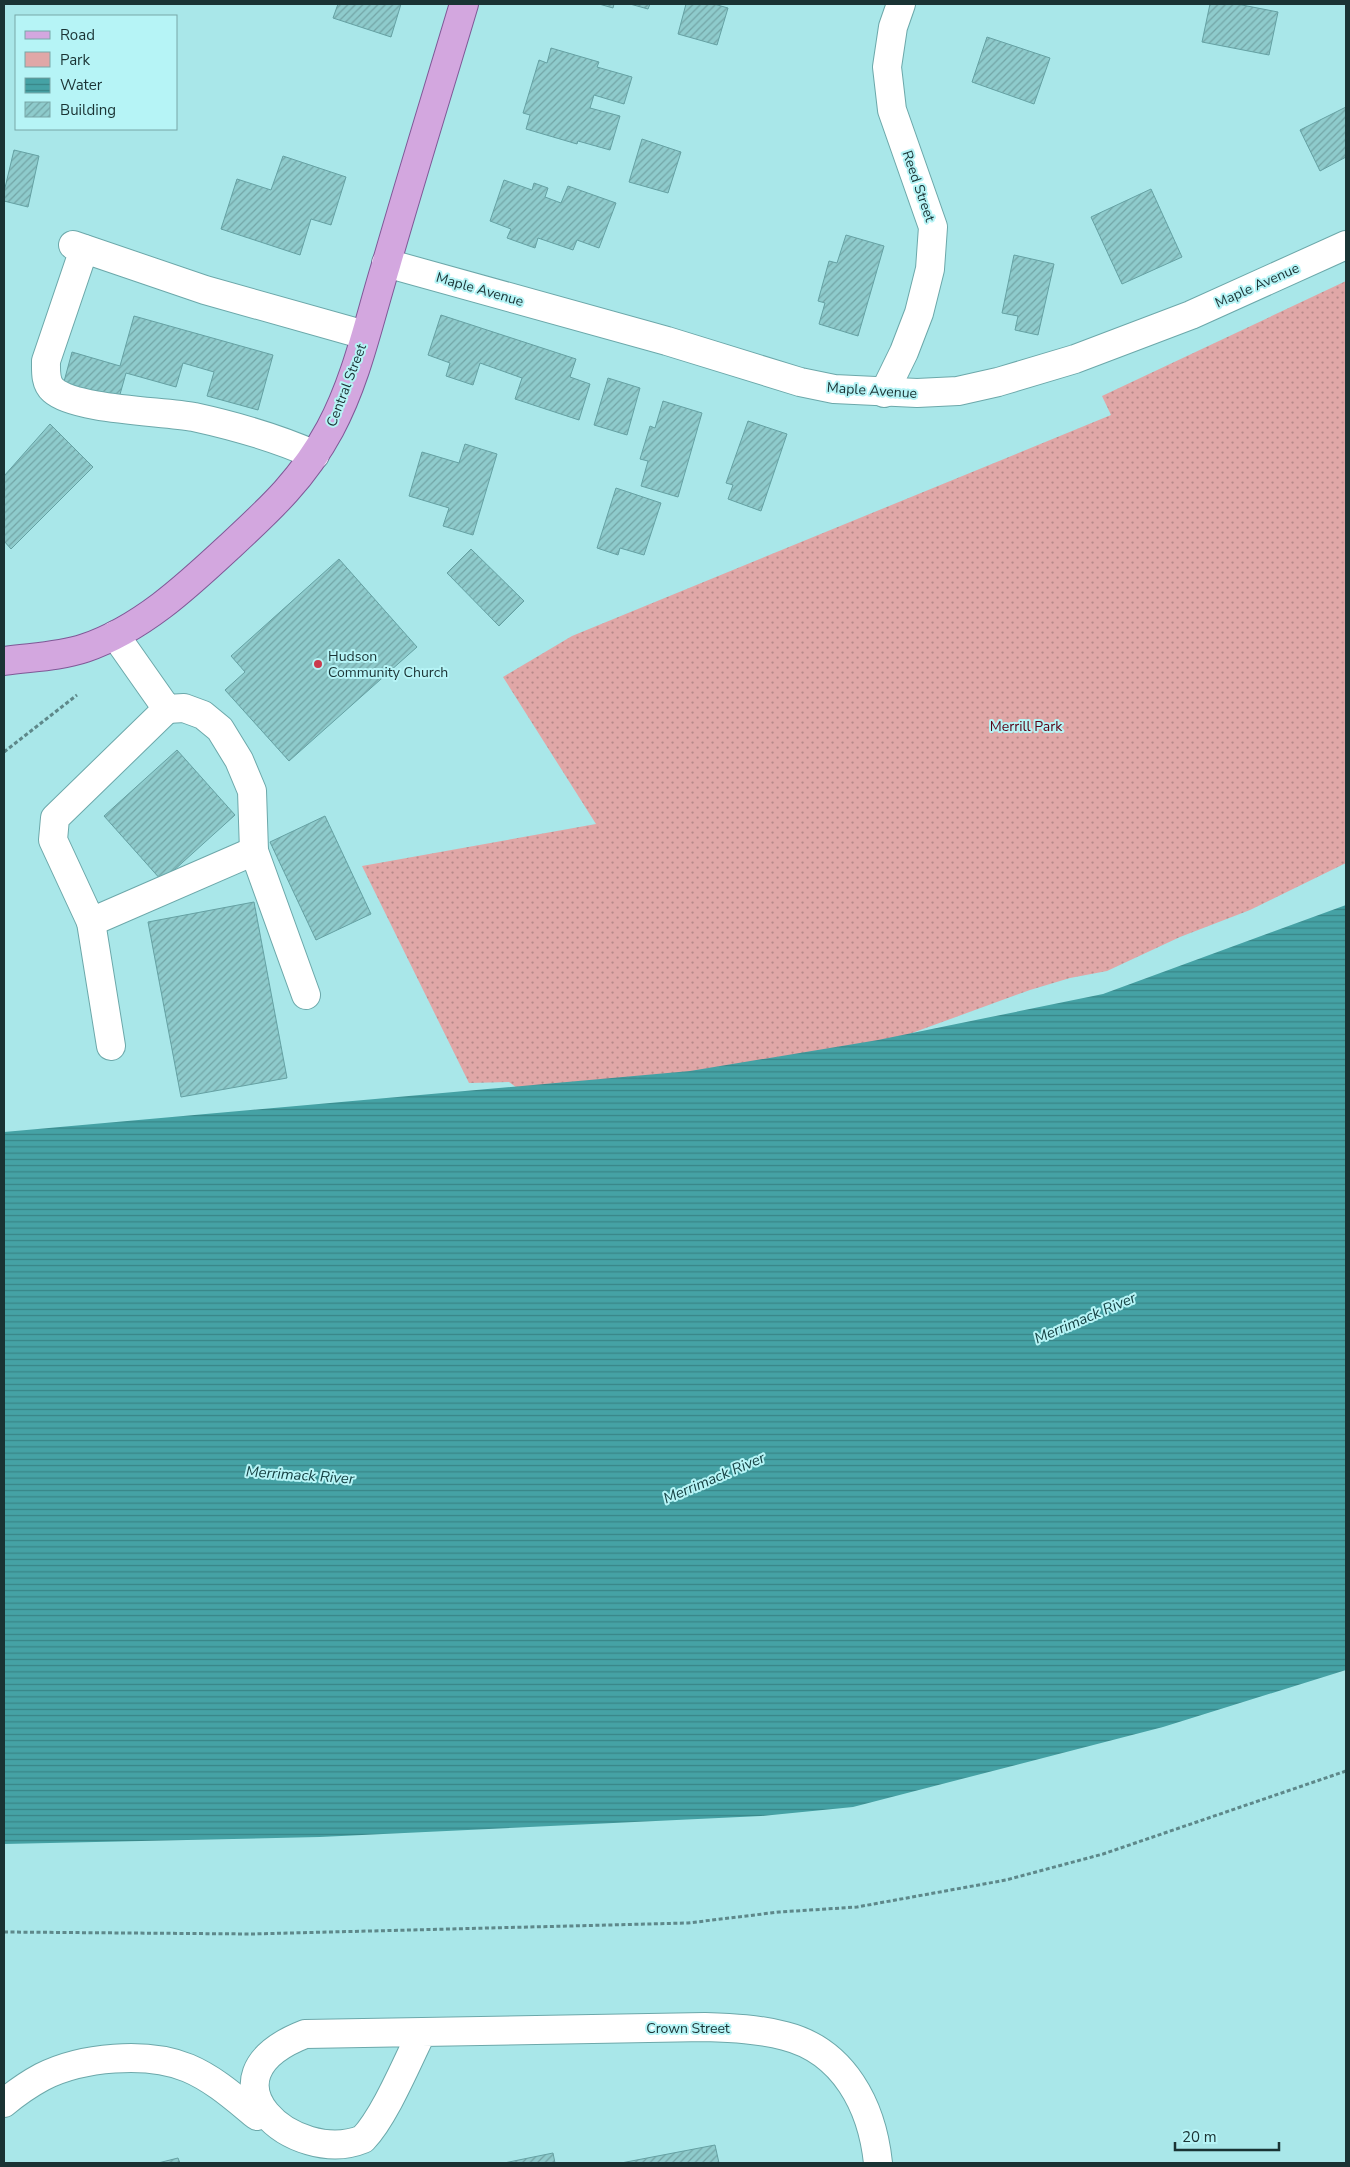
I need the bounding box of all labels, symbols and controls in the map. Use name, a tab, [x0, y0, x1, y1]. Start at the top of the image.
legend	[15, 15, 178, 130]
text: Road	[60, 25, 95, 45]
text: Park	[60, 50, 90, 70]
text: Water	[60, 75, 103, 95]
text: Building	[60, 100, 116, 120]
street label: Reed Street	[897, 148, 940, 224]
street label: Maple Avenue	[1212, 258, 1302, 313]
street label: Maple Avenue	[434, 268, 526, 311]
street label: Central Street	[322, 341, 371, 429]
street label: Maple Avenue	[826, 378, 918, 403]
place label: Hudson Community Church	[328, 647, 448, 682]
marker: Hudson Community Church	[312, 658, 324, 670]
park label: Merrill Park	[990, 717, 1063, 736]
water label: Merrimack River	[1031, 1287, 1139, 1348]
water label: Merrimack River	[660, 1447, 768, 1508]
water label: Merrimack River	[245, 1461, 355, 1489]
street label: Crown Street	[646, 2019, 730, 2038]
scale bar	[1175, 2120, 1279, 2152]
text: 20 m	[1182, 2127, 1217, 2147]

